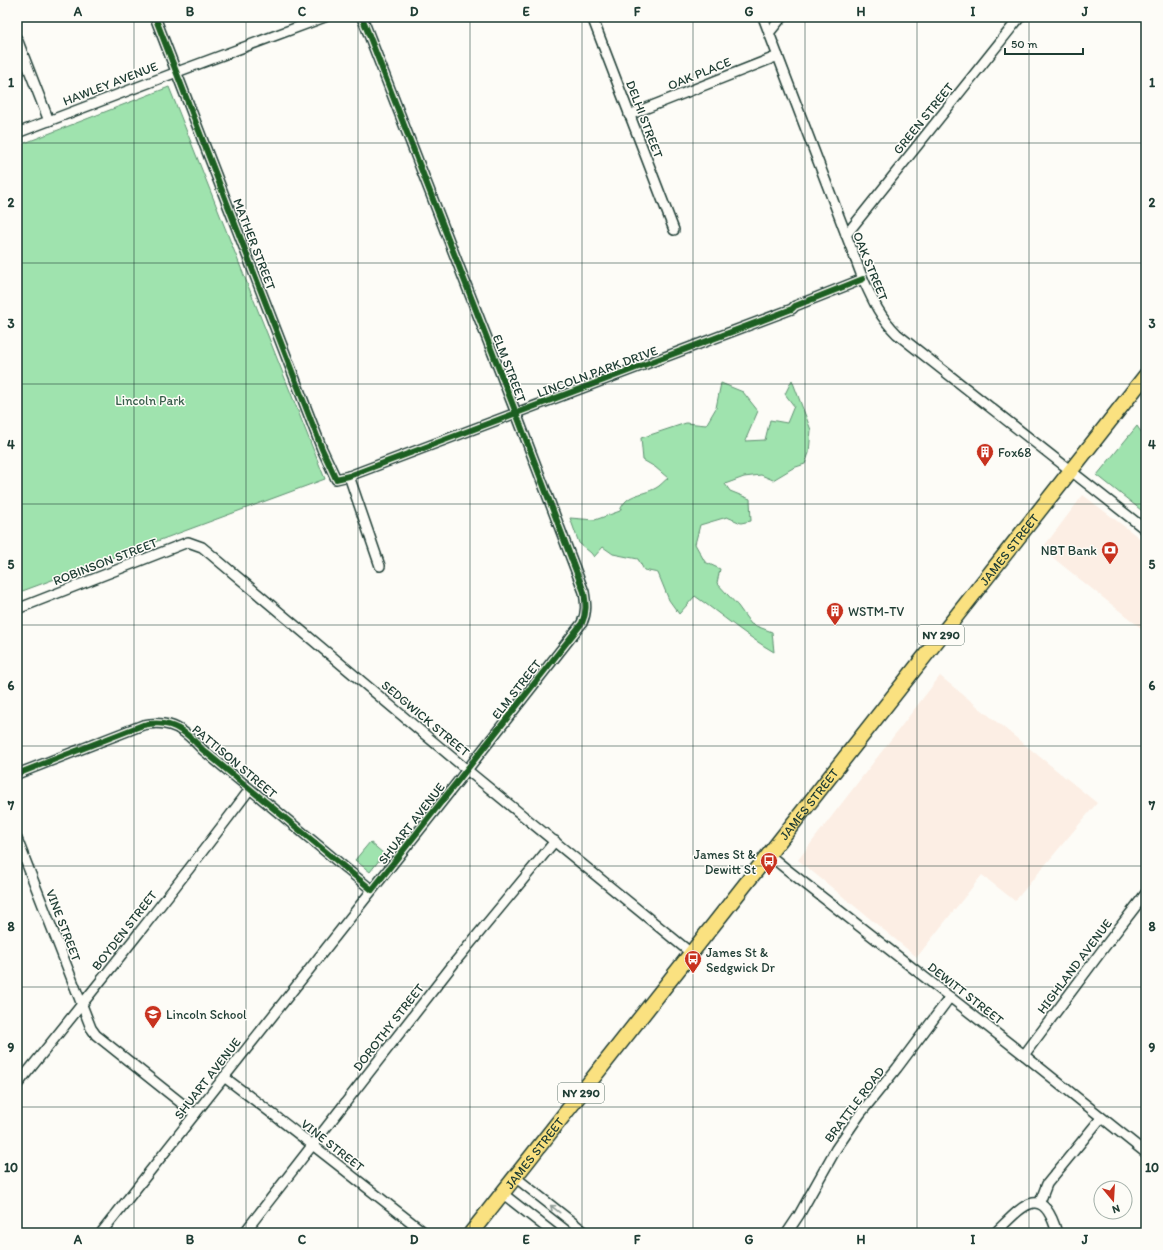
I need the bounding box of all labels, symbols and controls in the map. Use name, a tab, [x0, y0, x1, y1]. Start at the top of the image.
text: A	[73, 4, 83, 19]
text: B	[186, 4, 195, 19]
text: C	[298, 4, 307, 19]
text: D	[410, 4, 419, 19]
text: E	[522, 4, 530, 19]
text: F	[634, 4, 641, 19]
text: G	[745, 4, 754, 19]
text: H	[857, 4, 866, 19]
text: I	[971, 4, 976, 19]
text: J	[1081, 4, 1089, 19]
scale bar	[1005, 30, 1083, 56]
text: 50 m	[1011, 37, 1037, 51]
street label: OAK PLACE	[665, 54, 733, 93]
street label: HAWLEY AVENUE	[61, 58, 160, 108]
text: 1	[8, 75, 14, 90]
text: 1	[1149, 75, 1155, 90]
street label: DELHI STREET	[623, 78, 666, 161]
street label: GREEN STREET	[890, 79, 957, 157]
text: 2	[8, 195, 15, 210]
text: 2	[1149, 195, 1156, 210]
street label: MATHER STREET	[230, 196, 279, 293]
street label: OAK STREET	[850, 229, 891, 304]
text: 3	[7, 316, 15, 331]
text: 3	[1148, 316, 1156, 331]
street label: ELM STREET	[490, 332, 530, 405]
street label: LINCOLN PARK DRIVE	[535, 343, 660, 400]
park label: Lincoln Park	[115, 393, 185, 408]
text: 4	[7, 437, 15, 452]
text: 4	[1148, 437, 1156, 452]
building icon: Fox68	[975, 442, 995, 467]
place label: Fox68	[998, 445, 1031, 460]
street label: JAMES STREET	[977, 510, 1042, 588]
street label: ROBINSON STREET	[51, 534, 160, 588]
bank icon: NBT Bank	[1100, 540, 1120, 565]
place label: NBT Bank	[1041, 543, 1097, 558]
text: 5	[8, 557, 15, 572]
text: 5	[1149, 557, 1156, 572]
building icon: WSTM-TV	[825, 601, 845, 626]
place label: WSTM-TV	[848, 604, 904, 619]
road number: NY 290	[918, 625, 964, 645]
street label: ELM STREET	[488, 656, 545, 722]
street label: SEDGWICK STREET	[379, 677, 473, 760]
text: 6	[8, 678, 15, 693]
text: 6	[1149, 678, 1156, 693]
street label: PATTISON STREET	[189, 722, 281, 802]
street label: JAMES STREET	[776, 765, 842, 843]
street label: SHUART AVENUE	[375, 780, 448, 867]
text: 7	[7, 798, 15, 813]
text: 7	[1148, 798, 1156, 813]
place label: James St & Dewitt St	[694, 847, 757, 877]
bus stop icon: James St & Dewitt St	[759, 851, 779, 876]
street label: VINE STREET	[43, 887, 84, 964]
street label: BOYDEN STREET	[89, 887, 161, 973]
street label: HIGHLAND AVENUE	[1034, 916, 1115, 1017]
text: 8	[7, 919, 15, 934]
text: 8	[1148, 919, 1156, 934]
place label: James St & Sedgwick Dr	[706, 945, 776, 975]
bus stop icon: James St & Sedgwick Dr	[683, 949, 703, 974]
street label: DEWITT STREET	[925, 959, 1007, 1028]
street label: DOROTHY STREET	[350, 980, 428, 1074]
school or university icon: Lincoln School	[143, 1004, 163, 1029]
place label: Lincoln School	[166, 1007, 247, 1022]
street label: SHUART AVENUE	[171, 1035, 244, 1122]
text: 9	[8, 1040, 15, 1055]
text: 9	[1149, 1040, 1156, 1055]
street label: BRATTLE ROAD	[821, 1063, 888, 1145]
road number: NY 290	[558, 1083, 604, 1103]
street label: JAMES STREET	[502, 1114, 568, 1192]
street label: VINE STREET	[298, 1116, 368, 1175]
text: 10	[4, 1160, 18, 1175]
text: 10	[1145, 1160, 1159, 1175]
north arrow	[1093, 1180, 1133, 1220]
text: N	[1110, 1202, 1121, 1216]
one-way arrow	[550, 1204, 561, 1213]
text: A	[73, 1232, 83, 1247]
text: B	[186, 1232, 195, 1247]
text: C	[298, 1232, 307, 1247]
text: D	[410, 1232, 419, 1247]
text: E	[522, 1232, 530, 1247]
text: F	[634, 1232, 641, 1247]
text: G	[745, 1232, 754, 1247]
text: H	[857, 1232, 866, 1247]
text: I	[971, 1232, 976, 1247]
text: J	[1081, 1232, 1089, 1247]

